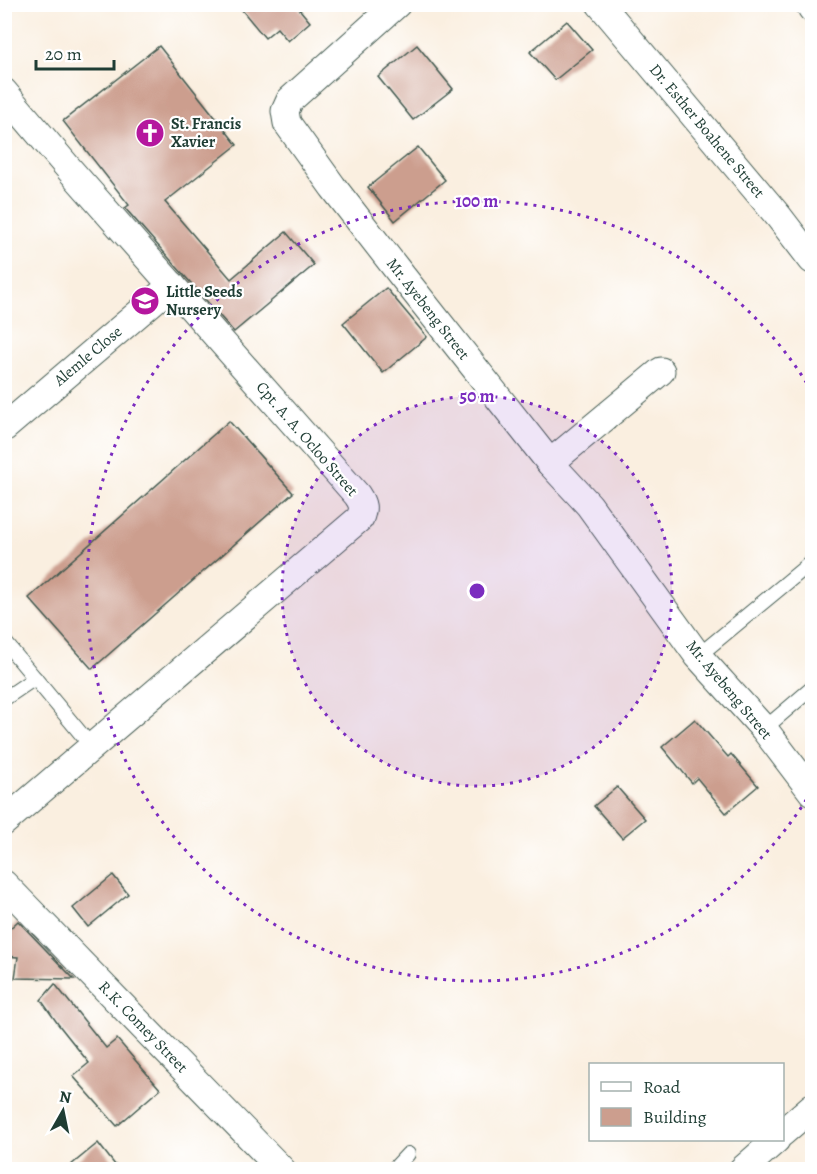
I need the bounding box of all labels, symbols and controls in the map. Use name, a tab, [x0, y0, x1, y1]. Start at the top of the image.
scale bar	[36, 33, 114, 71]
text: 20 m	[45, 42, 82, 66]
street label: Dr. Esther Boahene Street	[644, 59, 770, 203]
place label: St. Francis Xavier	[171, 113, 241, 153]
church icon: St. Francis Xavier	[134, 117, 166, 149]
text: 100 m	[456, 189, 498, 213]
street label: Mr. Ayebeng Street	[381, 254, 475, 364]
place label: Little Seeds Nursery	[166, 281, 242, 321]
school or university icon: Little Seeds Nursery	[129, 285, 161, 317]
street label: Alemle Close	[48, 321, 127, 392]
street label: Cpt. A. A. Ocloo Street	[251, 377, 363, 501]
text: 50 m	[460, 384, 494, 408]
centre of rings	[467, 581, 487, 601]
street label: Mr. Ayebeng Street	[681, 636, 777, 744]
street label: R.K. Comey Street	[93, 976, 193, 1078]
legend	[589, 1063, 784, 1141]
text: Road	[643, 1075, 681, 1099]
north arrow	[33, 1081, 93, 1141]
text: N	[58, 1085, 73, 1109]
text: Building	[643, 1105, 707, 1129]

